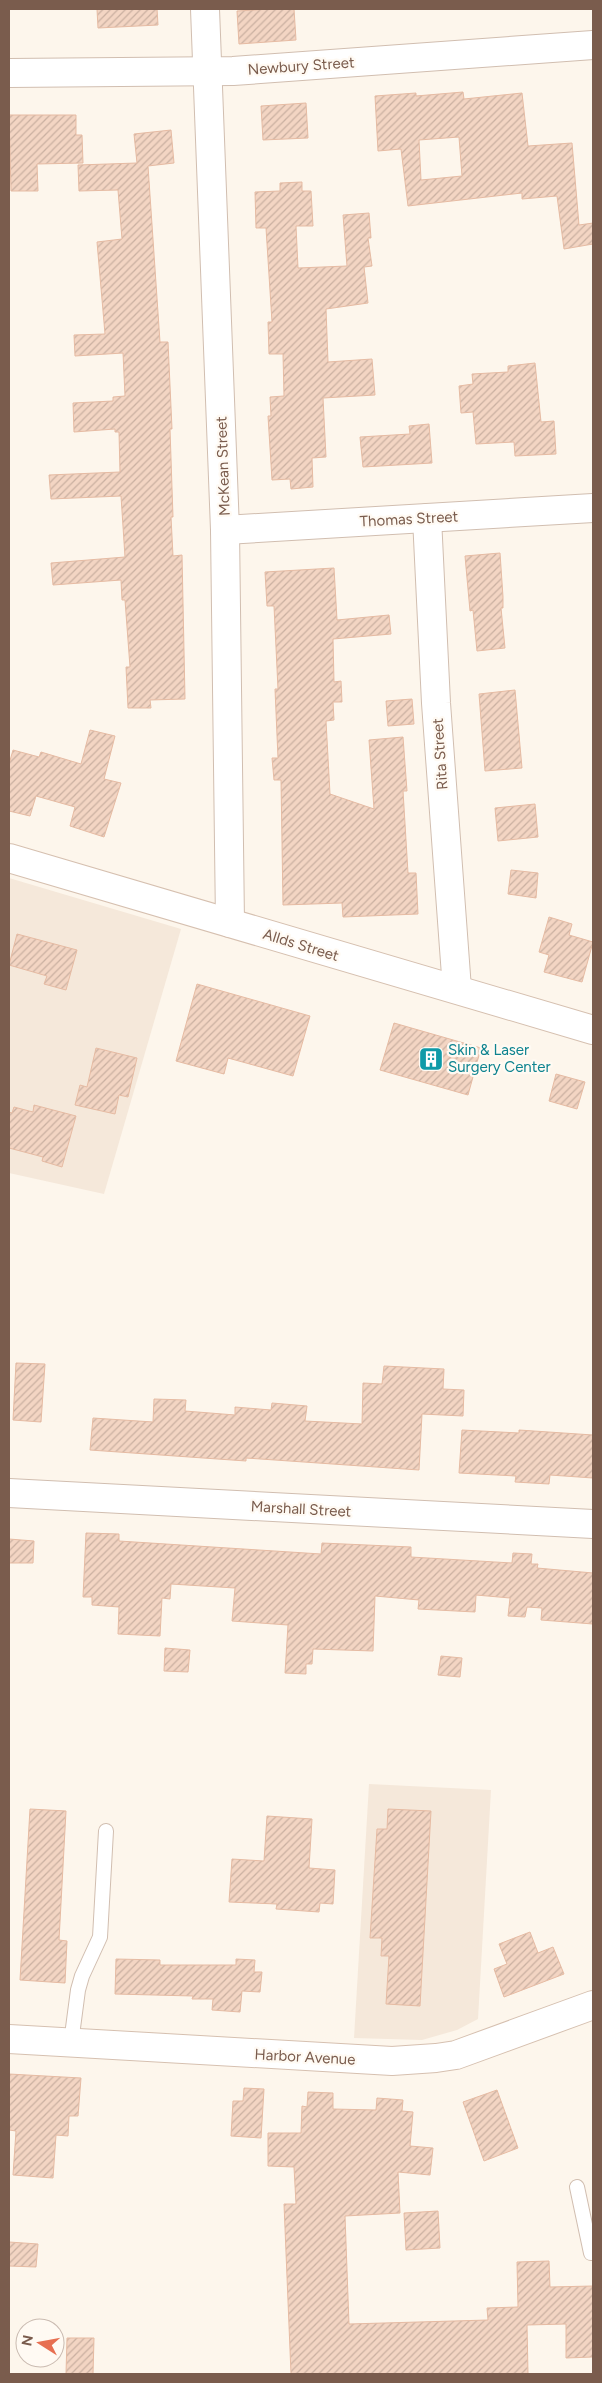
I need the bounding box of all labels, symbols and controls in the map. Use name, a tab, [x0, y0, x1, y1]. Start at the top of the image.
street label: Newbury Street	[247, 53, 355, 79]
street label: McKean Street	[212, 416, 234, 516]
street label: Thomas Street	[359, 507, 459, 531]
street label: Rita Street	[428, 717, 451, 790]
street label: Allds Street	[261, 925, 341, 965]
place label: Skin & Laser Surgery Center	[448, 1041, 551, 1076]
building icon: Skin & Laser Surgery Center	[418, 1046, 444, 1072]
street label: Marshall Street	[250, 1497, 352, 1521]
street label: Harbor Avenue	[254, 2045, 356, 2069]
north arrow	[15, 2318, 65, 2368]
text: N	[18, 2334, 37, 2348]

